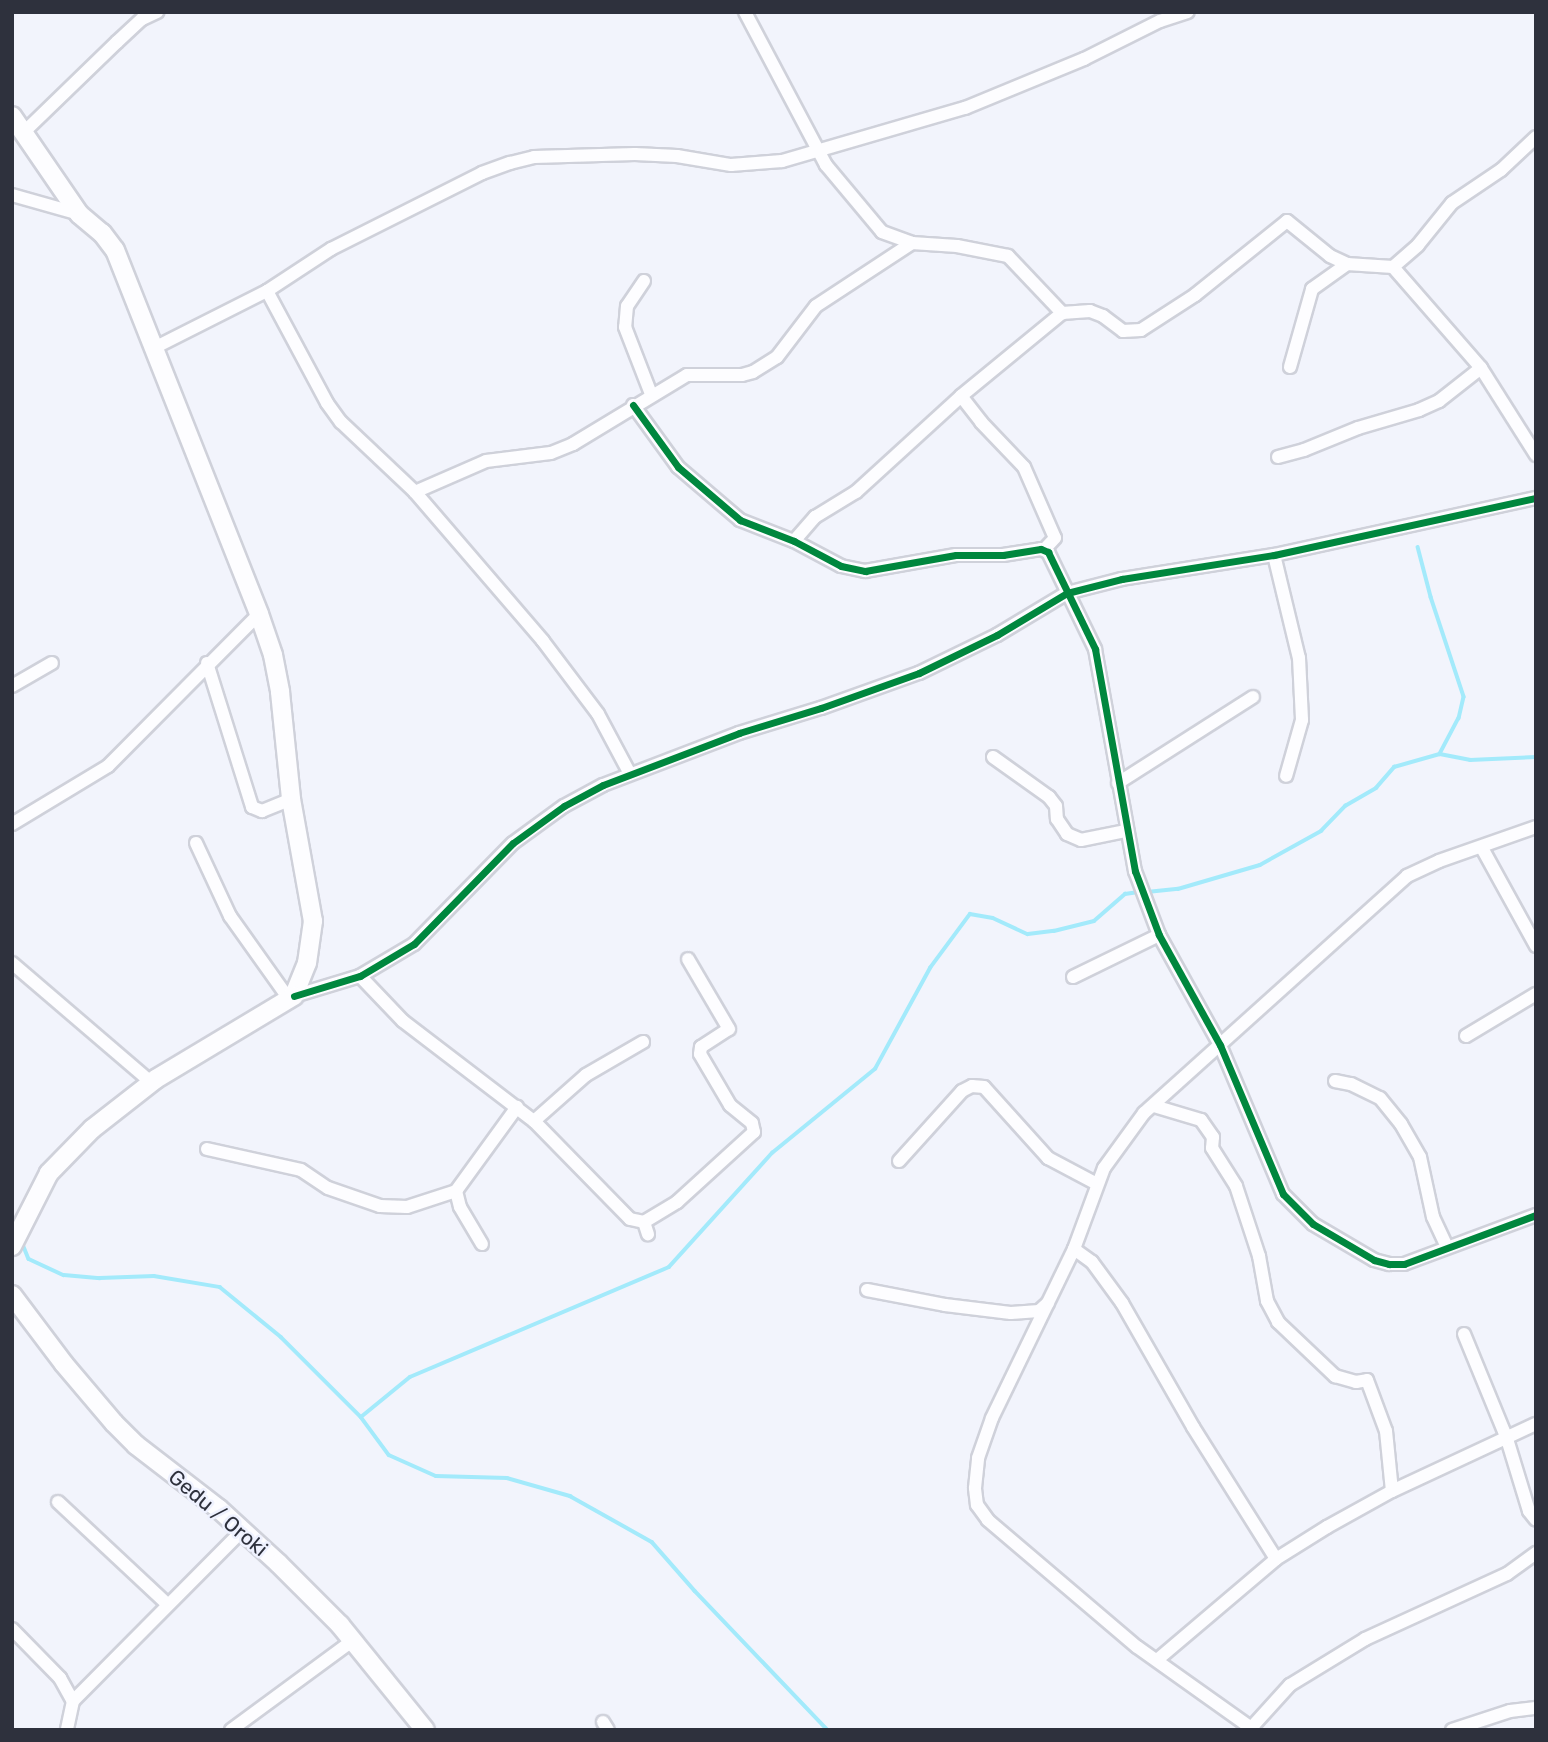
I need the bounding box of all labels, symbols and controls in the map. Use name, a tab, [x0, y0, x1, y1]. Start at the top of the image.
street label: Gedu / Oroki	[163, 1464, 273, 1562]

